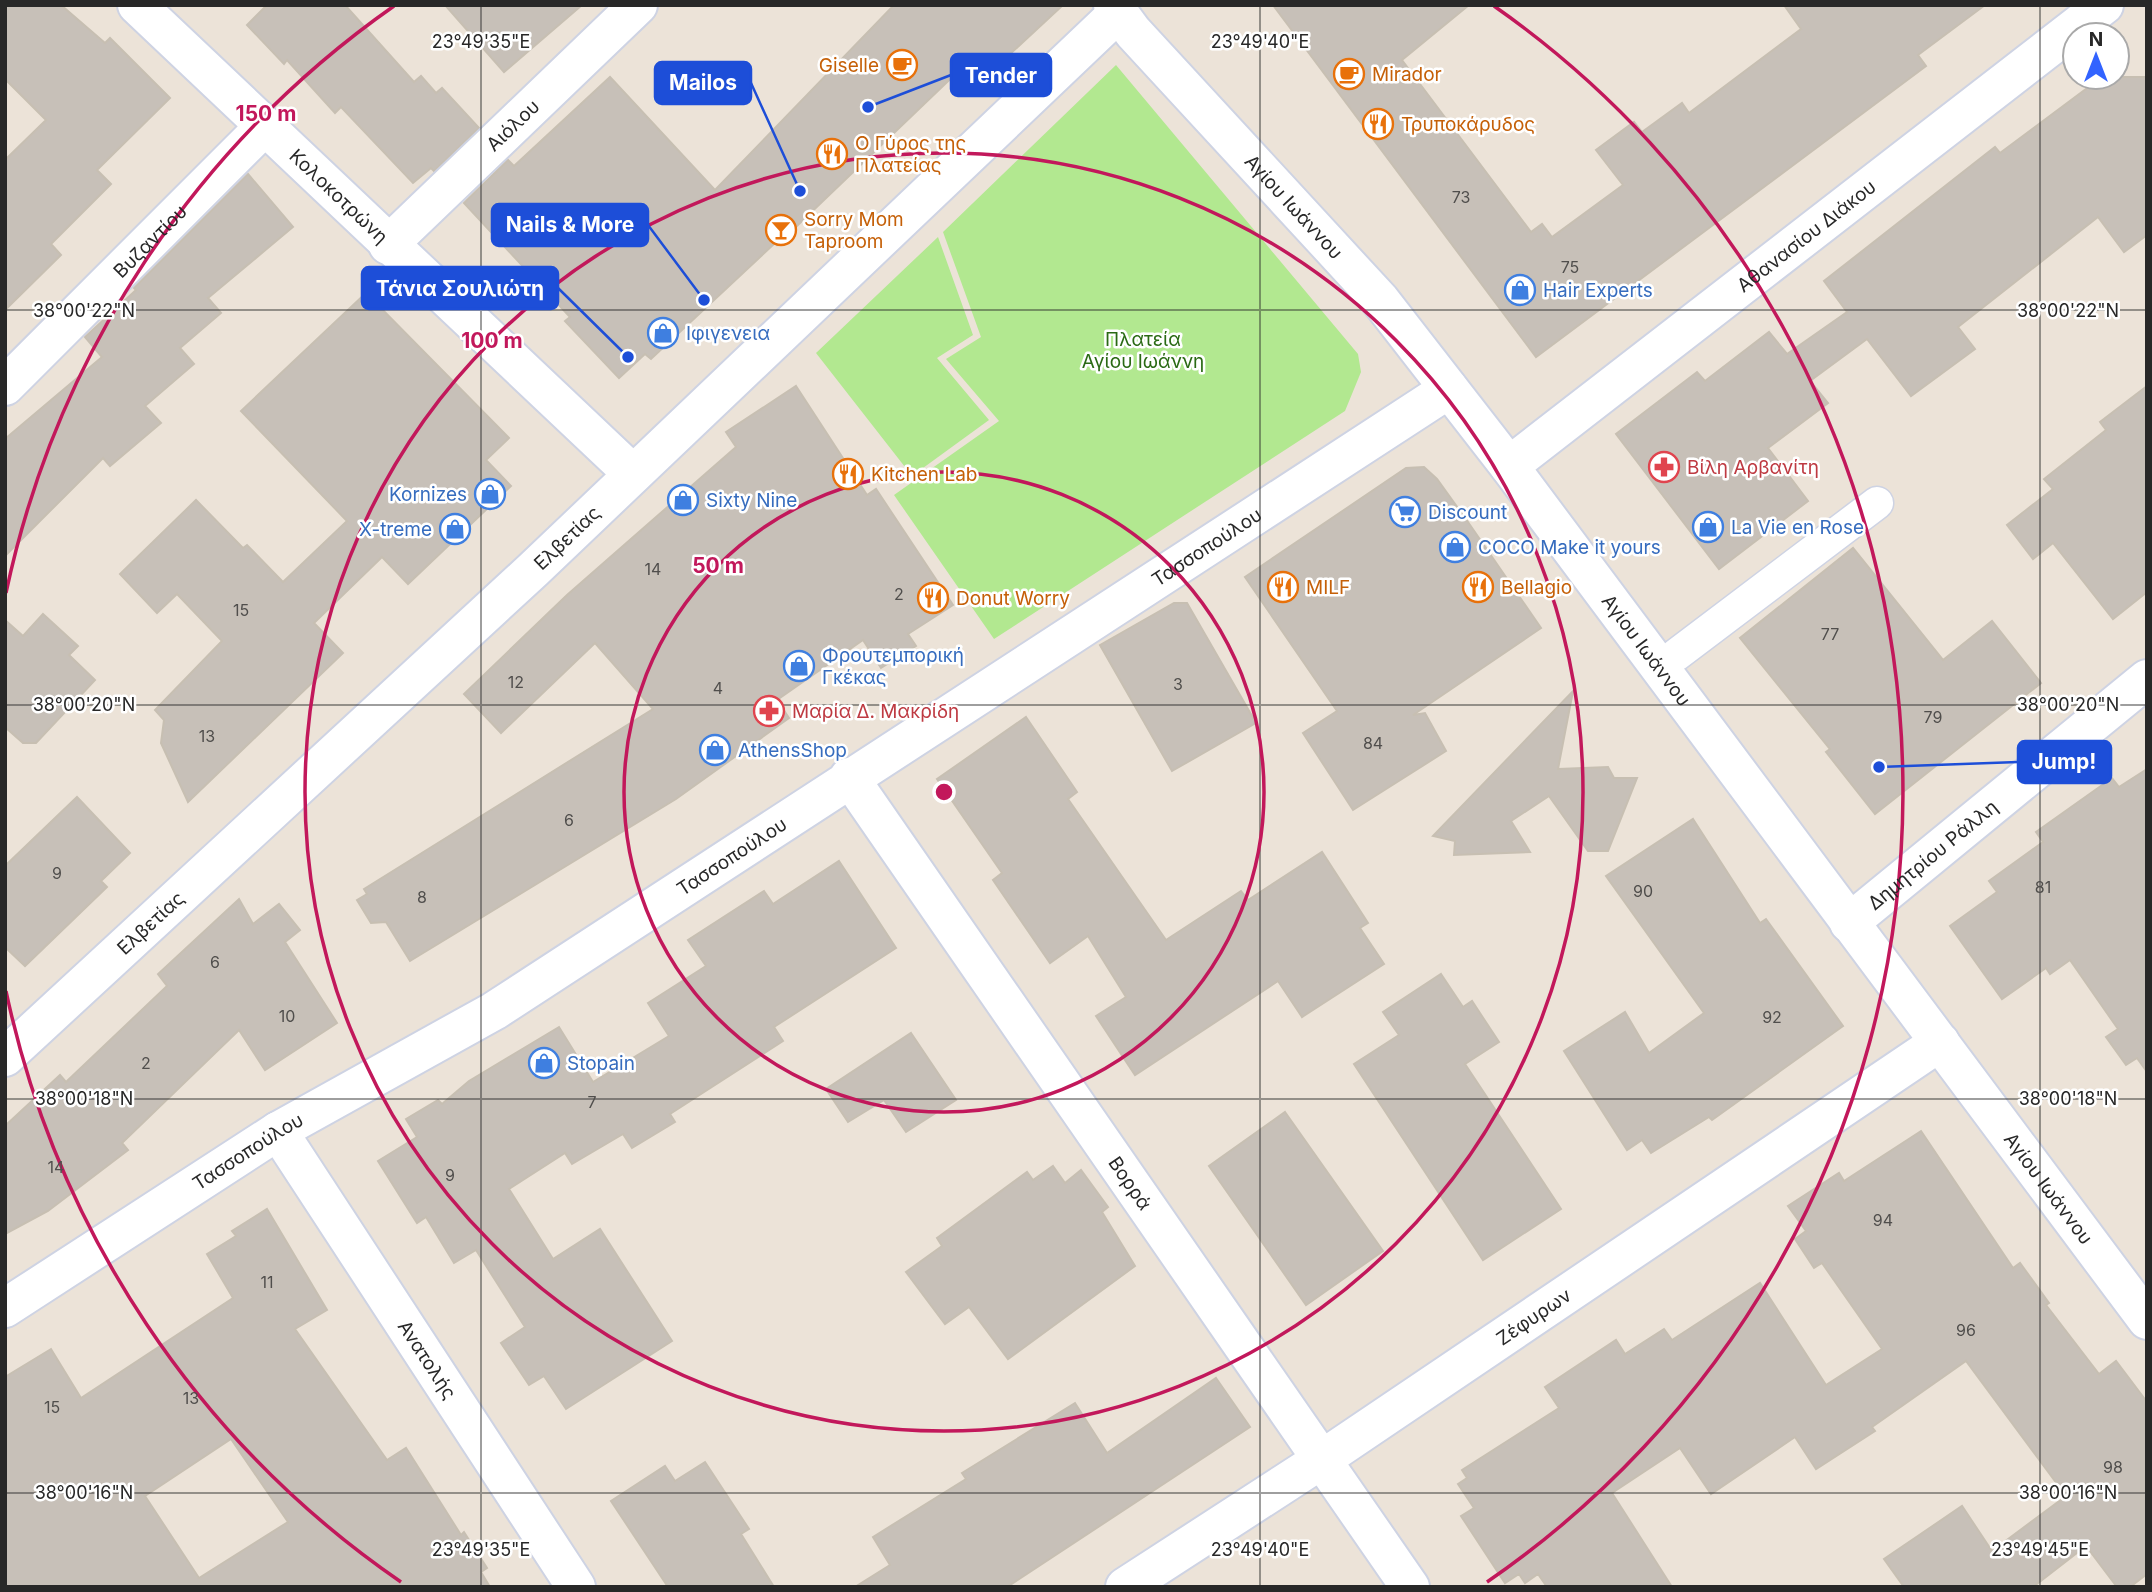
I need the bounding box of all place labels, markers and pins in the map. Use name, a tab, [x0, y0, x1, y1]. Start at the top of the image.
cafe icon: Giselle	[885, 48, 919, 82]
place label: Giselle	[819, 54, 879, 77]
callout: Tender	[951, 54, 1051, 96]
cafe icon: Mirador	[1332, 57, 1366, 91]
callout: Mailos	[655, 62, 751, 104]
place label: Mirador	[1372, 63, 1442, 86]
restaurant icon: Τρυποκάρυδος	[1361, 107, 1395, 141]
place label: Τρυποκάρυδος	[1401, 113, 1535, 136]
place label: Ο Γύρος της Πλατείας	[855, 132, 966, 177]
restaurant icon: Ο Γύρος της Πλατείας	[815, 137, 849, 171]
callout: Nails & More	[492, 204, 648, 246]
place label: Sorry Mom Taproom	[804, 208, 904, 253]
bar icon: Sorry Mom Taproom	[764, 213, 798, 247]
callout: Τάνια Σουλιώτη	[362, 267, 558, 309]
shop icon: Hair Experts	[1503, 273, 1537, 307]
place label: Hair Experts	[1543, 279, 1653, 302]
shop icon: Ιφιγενεια	[646, 316, 680, 350]
place label: Ιφιγενεια	[686, 322, 770, 345]
pharmacy icon: Βίλη Αρβανίτη	[1647, 450, 1681, 484]
place label: Βίλη Αρβανίτη	[1687, 456, 1819, 479]
restaurant icon: Kitchen Lab	[831, 457, 865, 491]
place label: Kitchen Lab	[871, 463, 977, 486]
shop icon: Kornizes	[473, 477, 507, 511]
place label: Kornizes	[389, 483, 467, 506]
shop icon: Sixty Nine	[666, 483, 700, 517]
place label: Sixty Nine	[706, 489, 797, 512]
supermarket icon: Discount	[1388, 495, 1422, 529]
place label: Discount	[1428, 501, 1507, 524]
shop icon: La Vie en Rose	[1691, 510, 1725, 544]
shop icon: X-treme	[438, 512, 472, 546]
place label: La Vie en Rose	[1731, 516, 1864, 539]
place label: X-treme	[359, 518, 432, 541]
shop icon: COCO Make it yours	[1438, 530, 1472, 564]
place label: COCO Make it yours	[1478, 536, 1661, 559]
restaurant icon: MILF	[1266, 570, 1300, 604]
restaurant icon: Bellagio	[1461, 570, 1495, 604]
place label: MILF	[1306, 576, 1350, 599]
place label: Bellagio	[1501, 576, 1572, 599]
restaurant icon: Donut Worry	[916, 581, 950, 615]
place label: Donut Worry	[956, 587, 1070, 610]
place label: Φρουτεμπορική Γκέκας	[822, 644, 964, 689]
shop icon: Φρουτεμπορική Γκέκας	[782, 649, 816, 683]
pharmacy icon: Μαρία Δ. Μακρίδη	[752, 694, 786, 728]
place label: Μαρία Δ. Μακρίδη	[792, 700, 959, 723]
shop icon: AthensShop	[698, 733, 732, 767]
place label: AthensShop	[738, 739, 847, 762]
callout: Jump!	[2018, 741, 2111, 783]
centre of rings	[932, 780, 956, 804]
shop icon: Stopain	[527, 1046, 561, 1080]
place label: Stopain	[567, 1052, 635, 1075]

